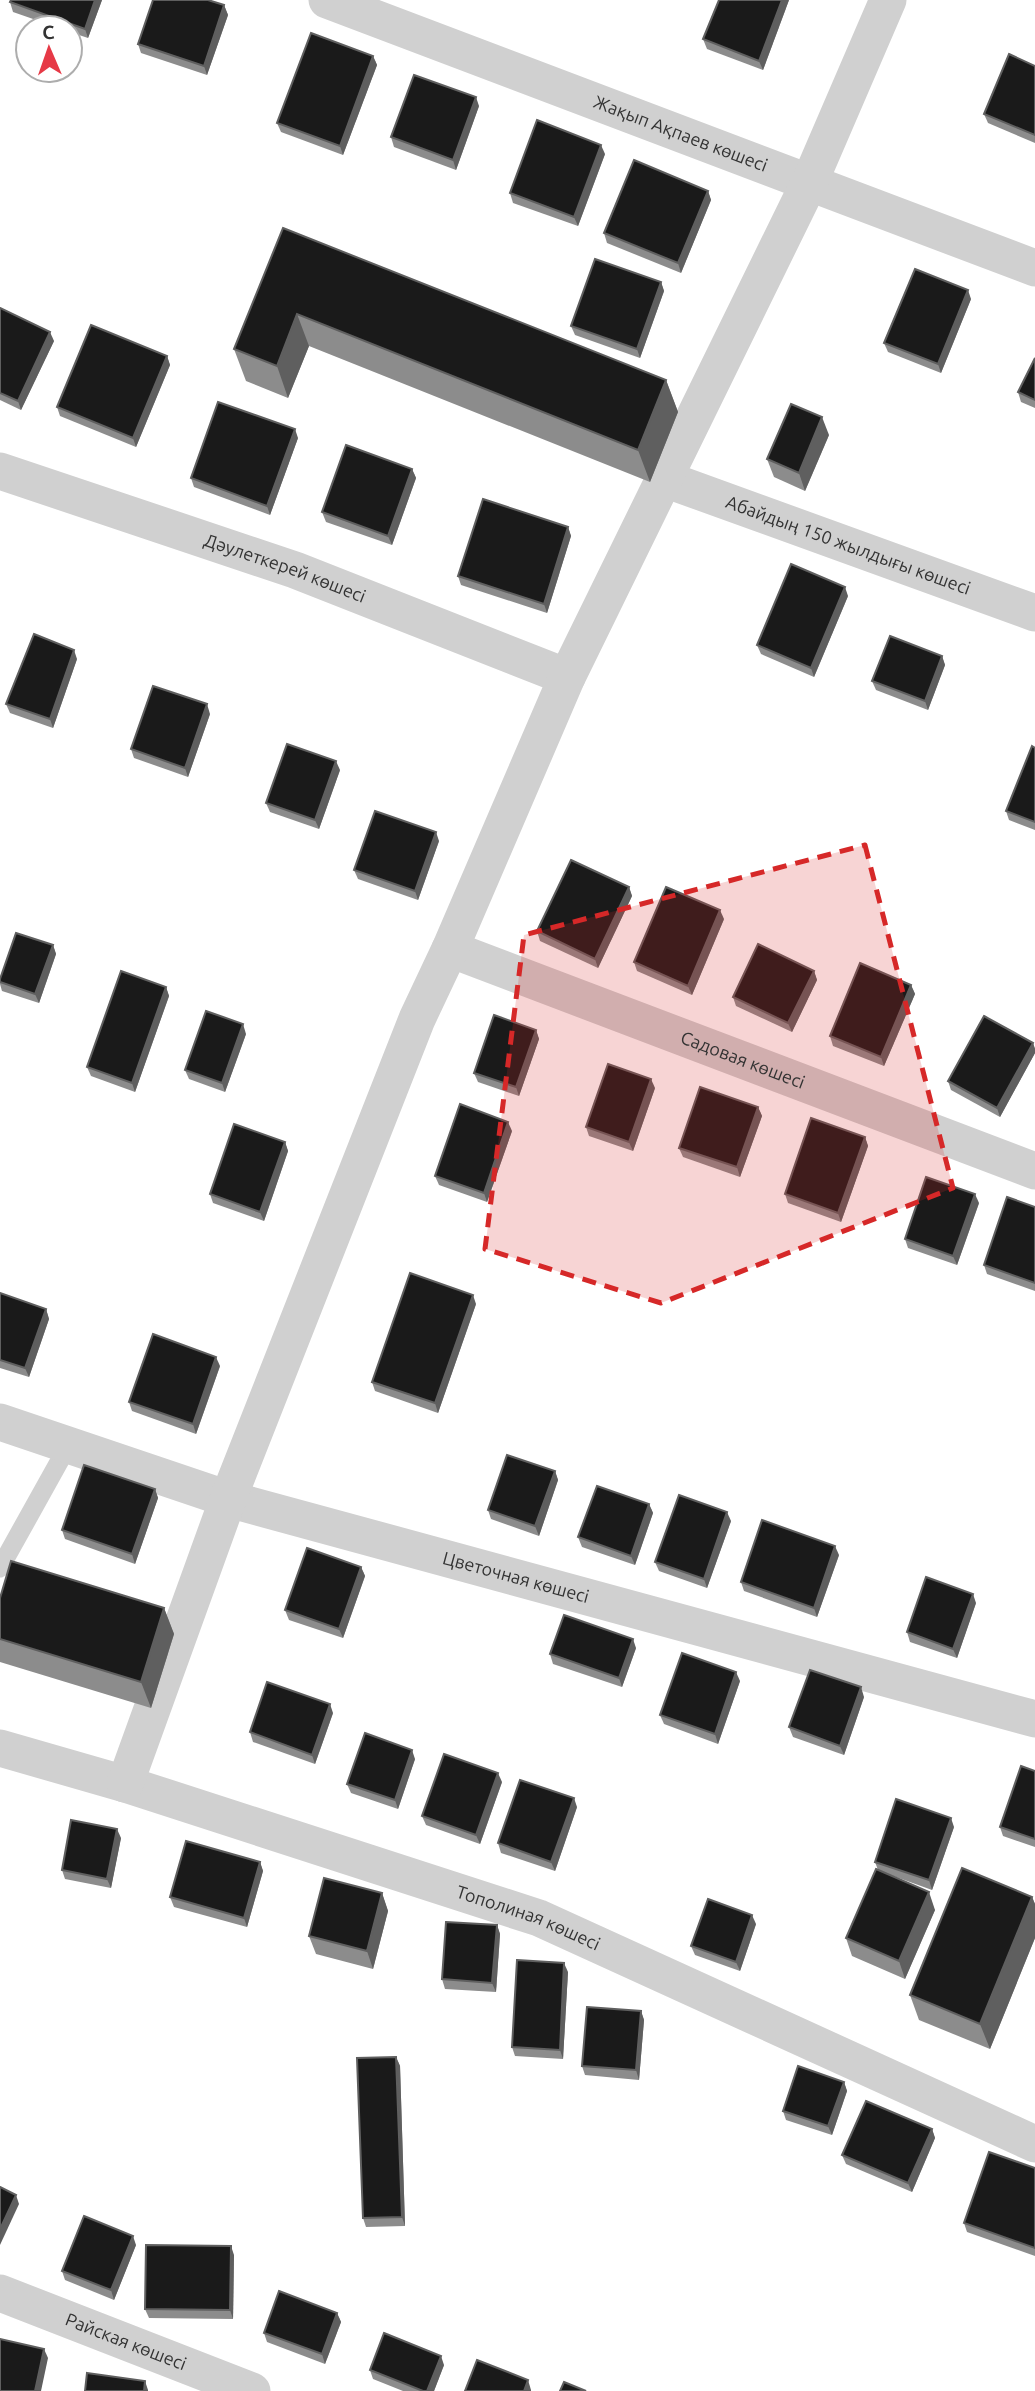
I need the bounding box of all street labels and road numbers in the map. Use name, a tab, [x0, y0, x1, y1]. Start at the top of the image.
street label: Жақып Ақпаев көшесі	[591, 91, 771, 175]
street label: Абайдың 150 жылдығы көшесі	[724, 491, 973, 598]
street label: Дәулеткерей көшесі	[202, 529, 369, 606]
street label: Садовая көшесі	[678, 1026, 808, 1092]
street label: Цветочная көшесі	[441, 1547, 592, 1606]
street label: Тополиная көшесі	[454, 1881, 603, 1953]
street label: Райская көшесі	[63, 2308, 189, 2374]

